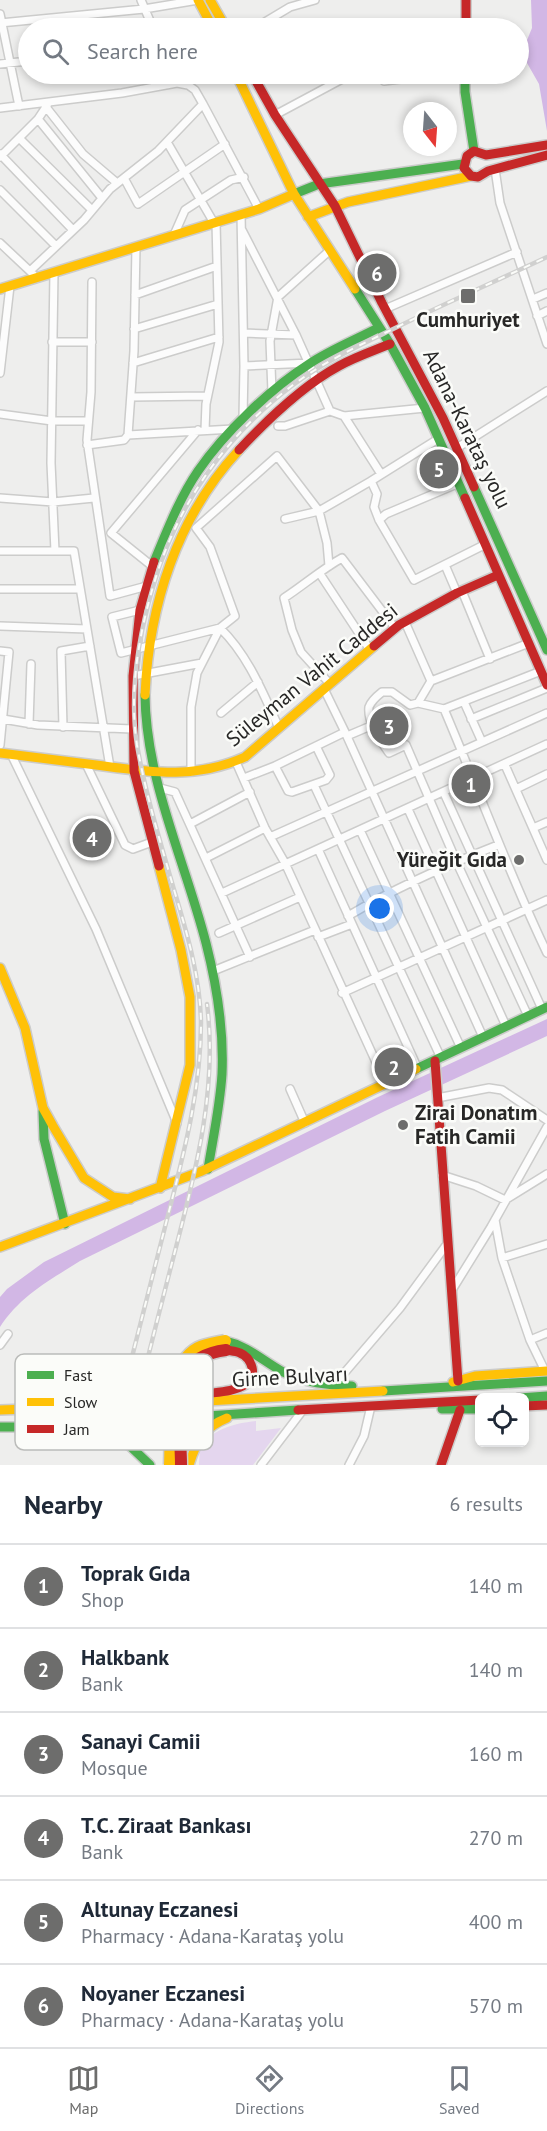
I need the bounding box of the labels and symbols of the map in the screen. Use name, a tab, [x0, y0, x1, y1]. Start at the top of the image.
north arrow	[403, 102, 457, 156]
pin: 6	[358, 250, 397, 296]
marker: Cumhuriyet	[459, 287, 477, 305]
place label: Cumhuriyet	[416, 306, 520, 333]
street label: Adana-Karataş yolu	[417, 345, 518, 513]
pin: 5	[420, 446, 458, 492]
street label: Süleyman Vahit Caddesi	[220, 597, 403, 752]
pin: 3	[370, 704, 408, 748]
pin: 1	[452, 762, 490, 806]
pin: 4	[72, 816, 112, 860]
place label: Yüreğit Gıda	[396, 846, 507, 873]
marker: Yüreğit Gıda	[512, 853, 526, 867]
your location	[365, 894, 394, 923]
pin: 2	[374, 1044, 414, 1090]
place label: Zirai Donatım Fatih Camii	[415, 1099, 537, 1150]
marker: Zirai Donatım Fatih Camii	[396, 1118, 410, 1132]
legend	[15, 1354, 213, 1450]
street label: Girne Bulvarı	[231, 1360, 349, 1393]
text: Fast	[64, 1365, 93, 1385]
text: Slow	[64, 1392, 98, 1412]
text: Jam	[63, 1419, 90, 1439]

